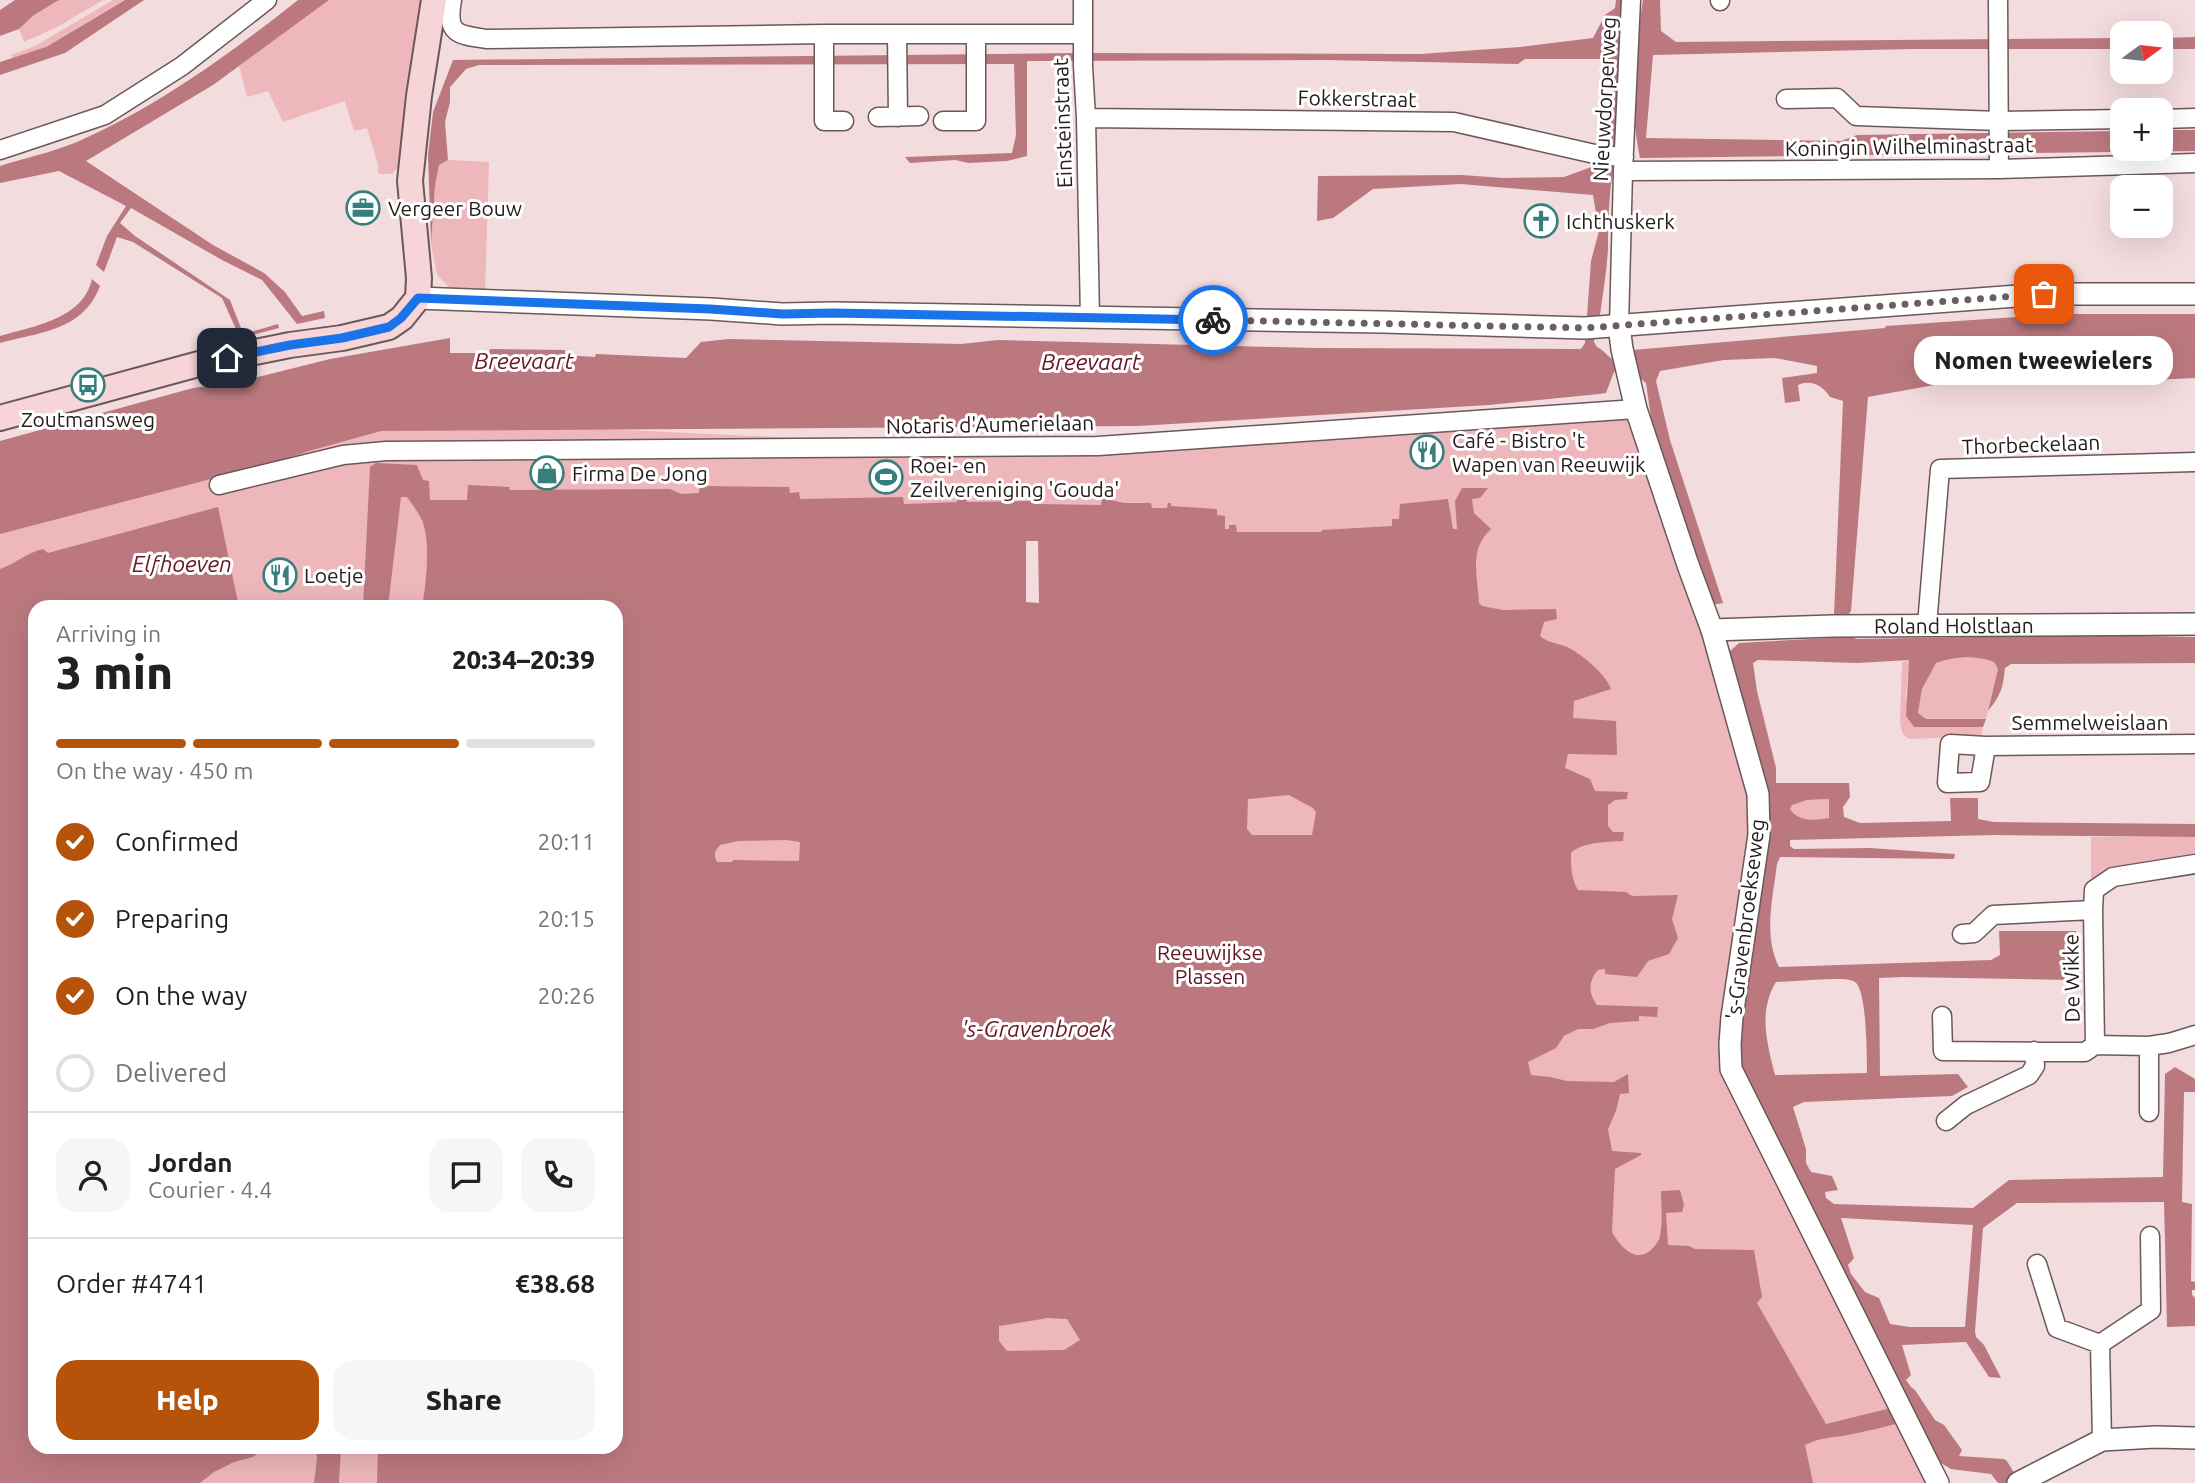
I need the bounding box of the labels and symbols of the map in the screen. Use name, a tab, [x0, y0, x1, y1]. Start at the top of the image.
street label: Nieuwdorperweg	[1588, 16, 1620, 182]
north arrow	[2110, 21, 2174, 84]
street label: Einsteinstraat	[1048, 58, 1076, 188]
street label: Fokkerstraat	[1297, 85, 1417, 111]
street label: Koningin Wilhelminastraat	[1785, 132, 2033, 160]
office icon: Vergeer Bouw	[344, 189, 382, 227]
place label: Vergeer Bouw	[388, 196, 522, 220]
church icon: Ichthuskerk	[1522, 202, 1560, 240]
place label: Ichthuskerk	[1566, 209, 1675, 233]
pin	[2014, 264, 2074, 324]
courier	[1178, 285, 1248, 355]
pin	[197, 328, 257, 388]
callout: Nomen tweewielers	[1914, 336, 2174, 385]
water label: Breevaart	[474, 348, 575, 373]
water label: Breevaart	[1041, 349, 1142, 374]
bus stop icon: Zoutmansweg	[69, 366, 107, 404]
place label: Zoutmansweg	[21, 407, 155, 431]
street label: Notaris d'Aumerielaan	[886, 410, 1094, 438]
place label: Café - Bistro 't Wapen van Reeuwijk	[1452, 428, 1646, 476]
street label: Thorbeckelaan	[1961, 430, 2101, 458]
restaurant icon: Café - Bistro 't Wapen van Reeuwijk	[1408, 433, 1446, 471]
place label: Roei- en Zeilvereniging 'Gouda'	[910, 453, 1119, 501]
shop icon: Firma De Jong	[528, 454, 566, 492]
sports icon: Roei- en Zeilvereniging 'Gouda'	[867, 458, 905, 496]
place label: Firma De Jong	[572, 461, 708, 485]
water label: Elfhoeven	[132, 551, 232, 577]
restaurant icon: Loetje	[261, 556, 299, 594]
place label: Loetje	[304, 563, 364, 587]
street label: Roland Holstlaan	[1874, 613, 2034, 638]
street label: Semmelweislaan	[2011, 710, 2169, 734]
street label: 's-Gravenbroekseweg	[1721, 817, 1769, 1021]
street label: De Wikke	[2058, 933, 2084, 1023]
park label: Reeuwijkse Plassen	[1157, 940, 1263, 988]
water label: 's-Gravenbroek	[962, 1016, 1112, 1041]

